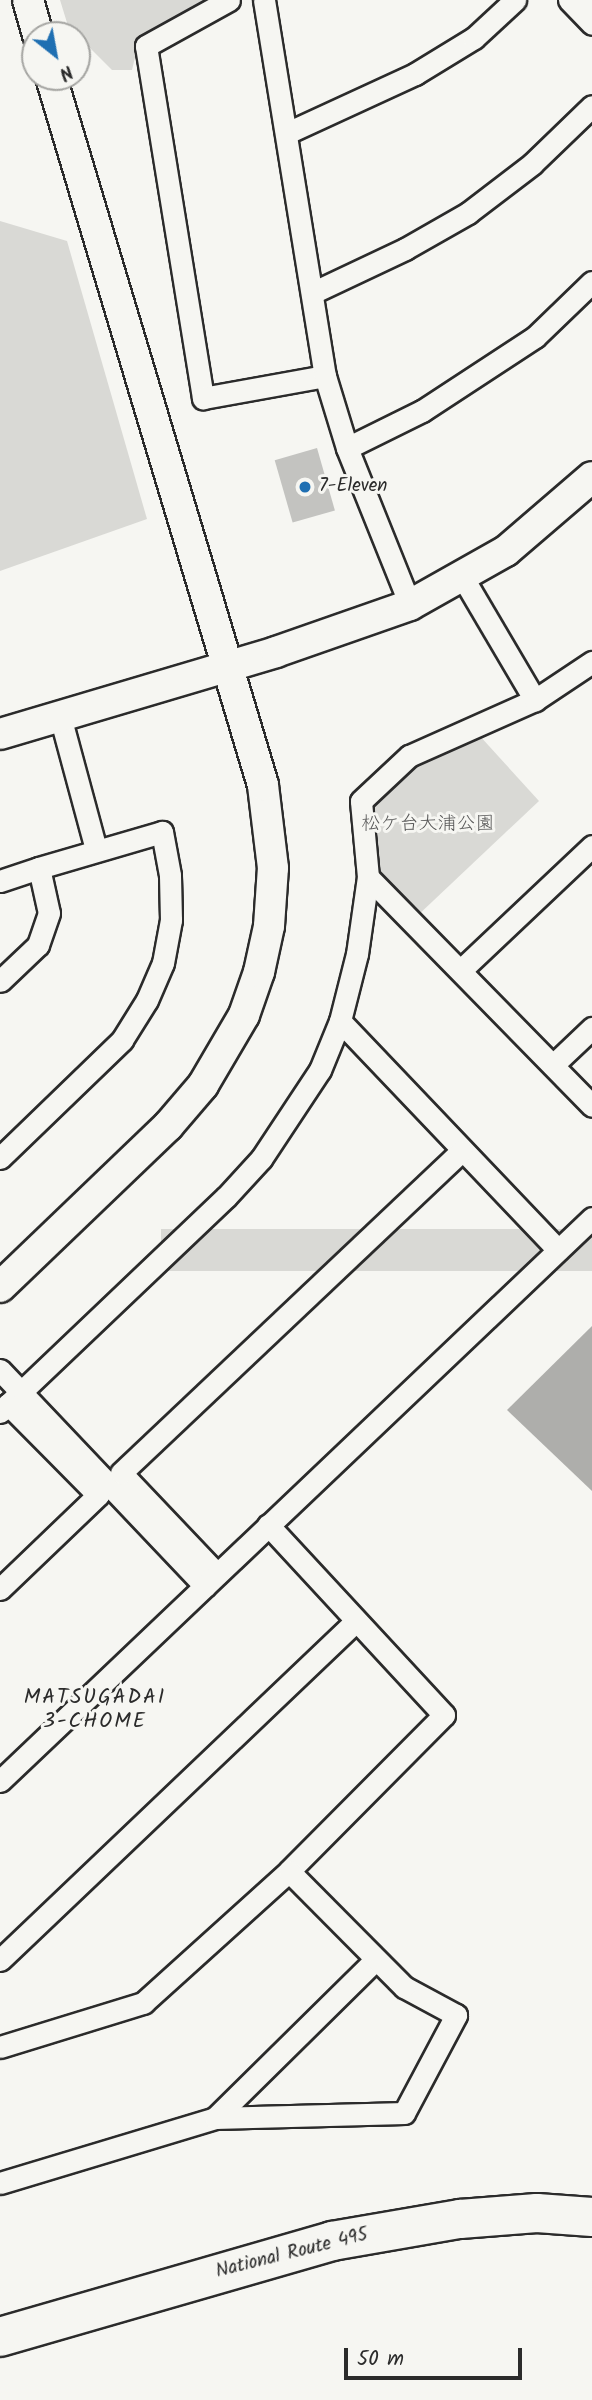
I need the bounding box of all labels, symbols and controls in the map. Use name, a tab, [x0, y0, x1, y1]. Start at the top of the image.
north arrow	[21, 21, 91, 91]
text: N	[53, 56, 79, 88]
place label: 7-Eleven	[319, 476, 387, 498]
marker: 7-Eleven	[297, 479, 313, 495]
park label: 松ケ台大浦公園	[362, 814, 494, 836]
district label: MATSUGADAI 3-CHOME	[25, 1685, 165, 1735]
street label: National Route 495	[214, 2224, 370, 2284]
scale bar	[347, 2334, 526, 2378]
text: 50 m	[357, 2343, 404, 2376]

